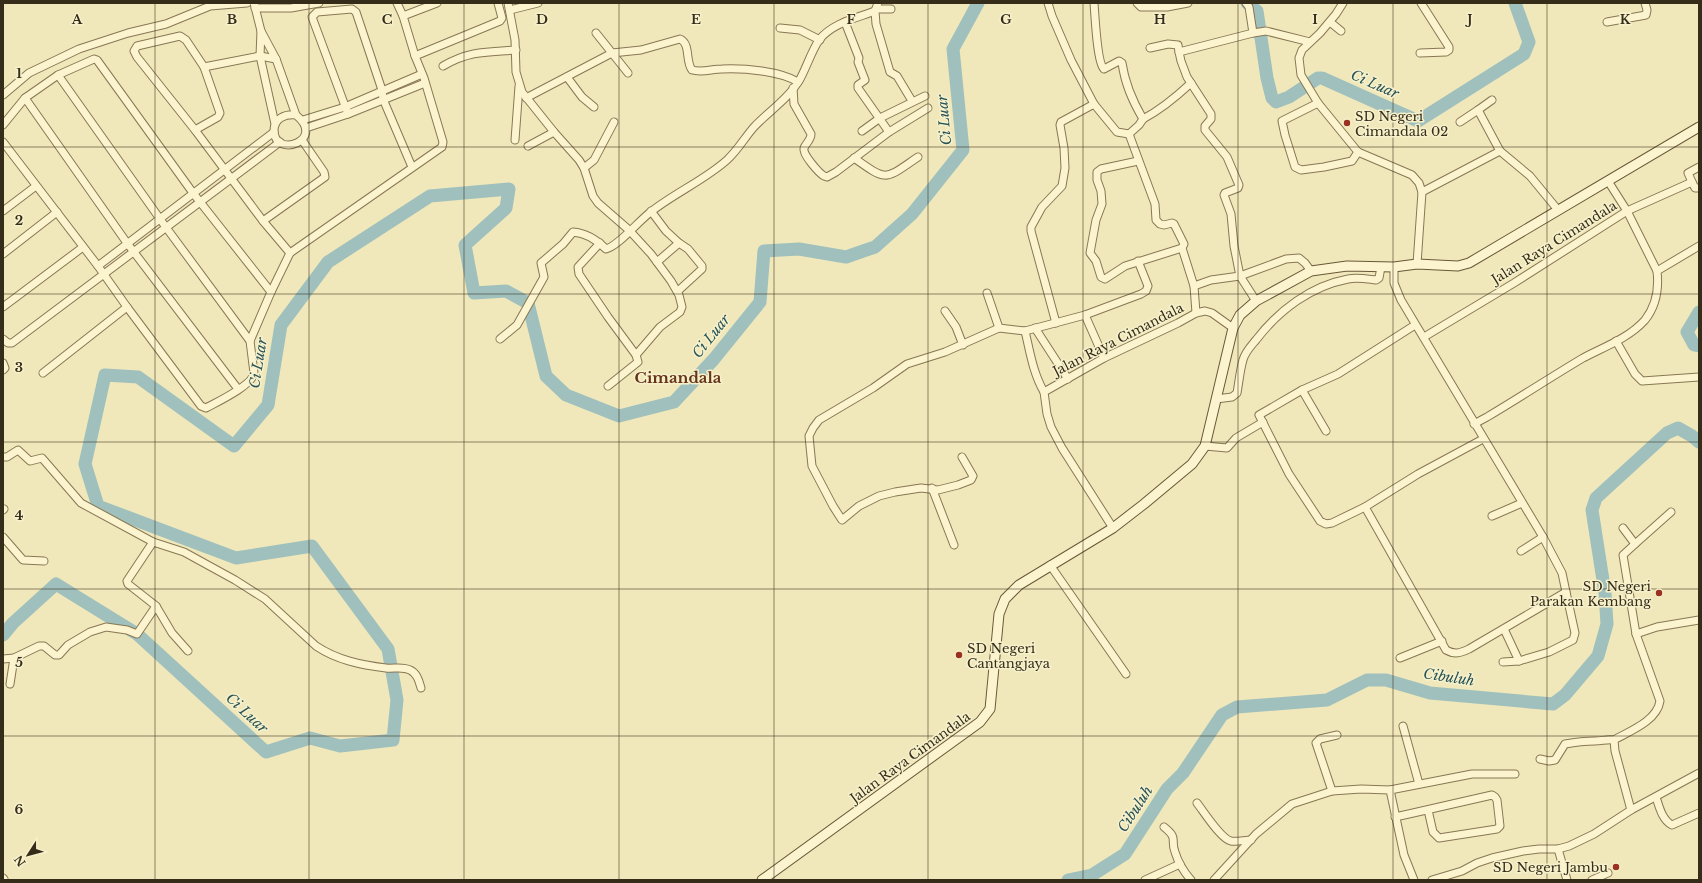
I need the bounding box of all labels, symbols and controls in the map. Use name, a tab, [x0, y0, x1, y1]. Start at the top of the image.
text: A	[71, 11, 83, 28]
text: B	[227, 11, 237, 28]
text: C	[382, 11, 393, 28]
text: D	[536, 11, 548, 28]
text: E	[691, 11, 701, 28]
text: F	[847, 11, 856, 28]
text: G	[1000, 11, 1012, 28]
text: H	[1154, 11, 1166, 28]
text: I	[1312, 11, 1318, 28]
text: J	[1464, 11, 1473, 28]
text: K	[1620, 11, 1631, 28]
text: 1	[16, 65, 22, 82]
water label: Ci Luar	[1348, 65, 1402, 103]
water label: Ci Luar	[933, 93, 955, 146]
place label: SD Negeri Cimandala 02	[1355, 108, 1448, 140]
marker: SD Negeri Cimandala 02	[1342, 118, 1352, 128]
street label: Jalan Raya Cimandala	[1487, 197, 1621, 289]
text: 2	[15, 212, 23, 229]
street label: Jalan Raya Cimandala	[1048, 299, 1187, 381]
water label: Ci Luar	[688, 310, 734, 361]
water label: Ci Luar	[245, 336, 271, 390]
text: 3	[15, 359, 23, 376]
district label: Cimandala	[635, 368, 722, 387]
text: 4	[15, 507, 24, 524]
place label: SD Negeri Parakan Kembang	[1530, 578, 1652, 610]
marker: SD Negeri Parakan Kembang	[1654, 588, 1664, 598]
place label: SD Negeri Cantangjaya	[967, 640, 1051, 672]
marker: SD Negeri Cantangjaya	[954, 650, 964, 660]
text: 5	[15, 654, 23, 671]
water label: Cibuluh	[1422, 665, 1476, 689]
water label: Ci Luar	[222, 689, 272, 737]
street label: Jalan Raya Cimandala	[845, 708, 974, 808]
water label: Cibuluh	[1113, 783, 1157, 835]
text: 6	[15, 801, 24, 818]
north arrow	[8, 835, 48, 875]
text: N	[11, 852, 29, 869]
place label: SD Negeri Jambu	[1493, 859, 1608, 876]
marker: SD Negeri Jambu	[1611, 862, 1621, 872]

